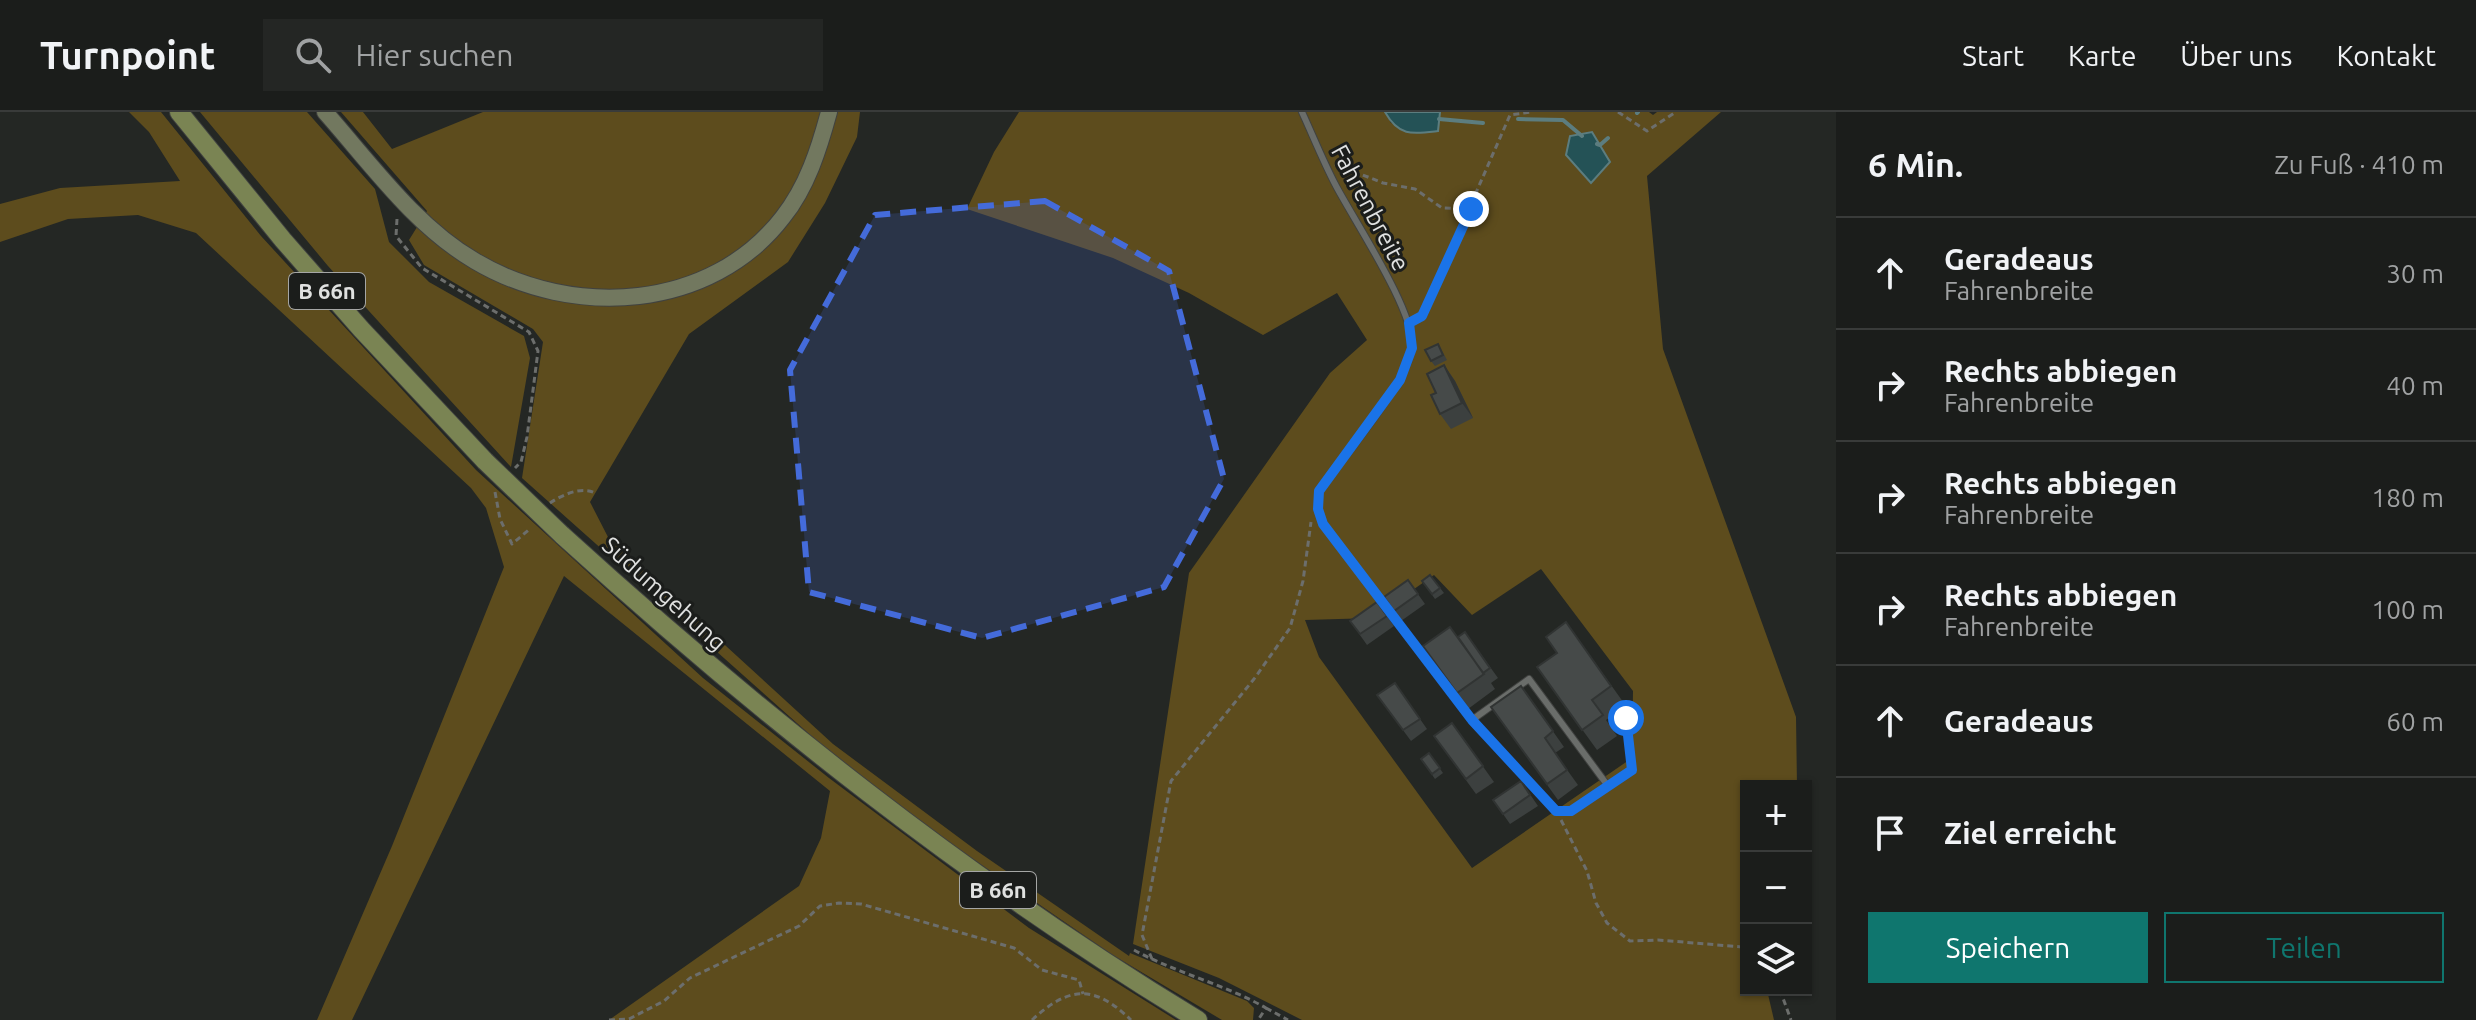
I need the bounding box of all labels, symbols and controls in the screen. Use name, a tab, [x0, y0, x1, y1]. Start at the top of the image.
search box	[263, 19, 823, 91]
icon: search	[291, 33, 335, 77]
text: Turnpoint	[40, 34, 215, 76]
text: Hier suchen	[355, 38, 513, 72]
text: Start	[1962, 40, 2024, 71]
text: Karte	[2068, 40, 2136, 71]
text: Über uns	[2180, 40, 2292, 71]
text: Kontakt	[2336, 40, 2436, 71]
street label: Fahrenbreite	[1326, 140, 1415, 275]
text: 6 Min.	[1868, 145, 1963, 183]
text: Zu Fuß · 410 m	[2274, 150, 2444, 179]
route end	[1453, 191, 1489, 227]
text: Geradeaus	[1944, 242, 2094, 276]
icon: ahead	[1868, 251, 1912, 295]
text: 30 m	[2386, 259, 2444, 288]
road number: B 66n	[289, 273, 365, 309]
text: Fahrenbreite	[1944, 276, 2094, 305]
text: Rechts abbiegen	[1944, 354, 2177, 388]
icon: right	[1868, 363, 1912, 407]
text: 40 m	[2386, 371, 2444, 400]
text: Fahrenbreite	[1944, 388, 2094, 417]
text: Rechts abbiegen	[1944, 466, 2177, 500]
icon: right	[1868, 475, 1912, 519]
text: 180 m	[2372, 483, 2444, 512]
text: Fahrenbreite	[1944, 500, 2094, 529]
street label: Südumgehung	[597, 531, 732, 656]
text: Rechts abbiegen	[1944, 578, 2177, 612]
icon: right	[1868, 587, 1912, 631]
text: 100 m	[2372, 595, 2444, 624]
text: Fahrenbreite	[1944, 612, 2094, 641]
icon: ahead	[1868, 699, 1912, 743]
route start	[1608, 700, 1644, 736]
text: Geradeaus	[1944, 704, 2094, 738]
text: 60 m	[2386, 707, 2444, 736]
map controls	[1740, 780, 1812, 996]
button: +	[1740, 780, 1812, 852]
icon: arrive	[1868, 811, 1912, 855]
text: Ziel erreicht	[1944, 816, 2117, 850]
button: −	[1740, 852, 1812, 924]
road number: B 66n	[960, 872, 1036, 908]
button: Speichern	[1868, 912, 2148, 983]
button: Teilen	[2164, 912, 2444, 983]
button: layers	[1740, 924, 1812, 996]

